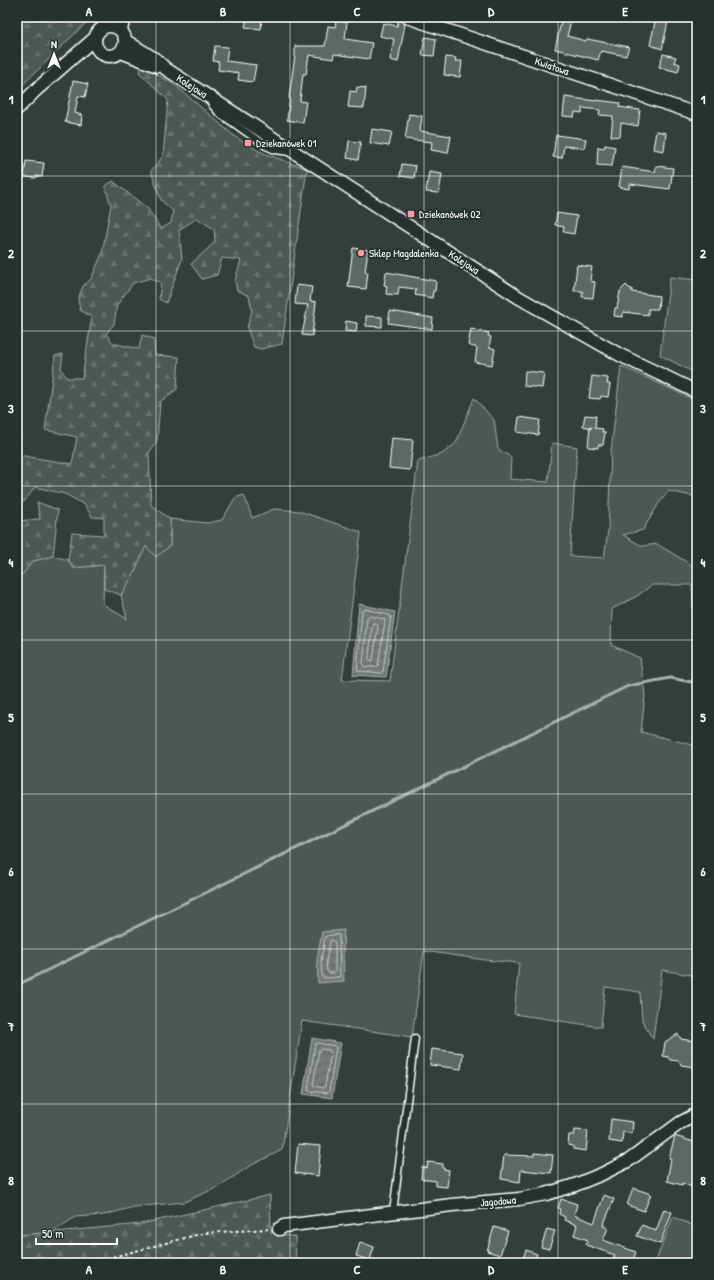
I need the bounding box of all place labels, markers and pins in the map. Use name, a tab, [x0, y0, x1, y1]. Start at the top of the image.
place label: Dziekanówek 01	[256, 136, 317, 150]
marker: Dziekanówek 01	[243, 138, 253, 148]
place label: Dziekanówek 02	[419, 207, 481, 221]
marker: Dziekanówek 02	[406, 209, 416, 219]
place label: Sklep Magdalenka	[369, 246, 439, 260]
marker: Sklep Magdalenka	[356, 248, 366, 258]

